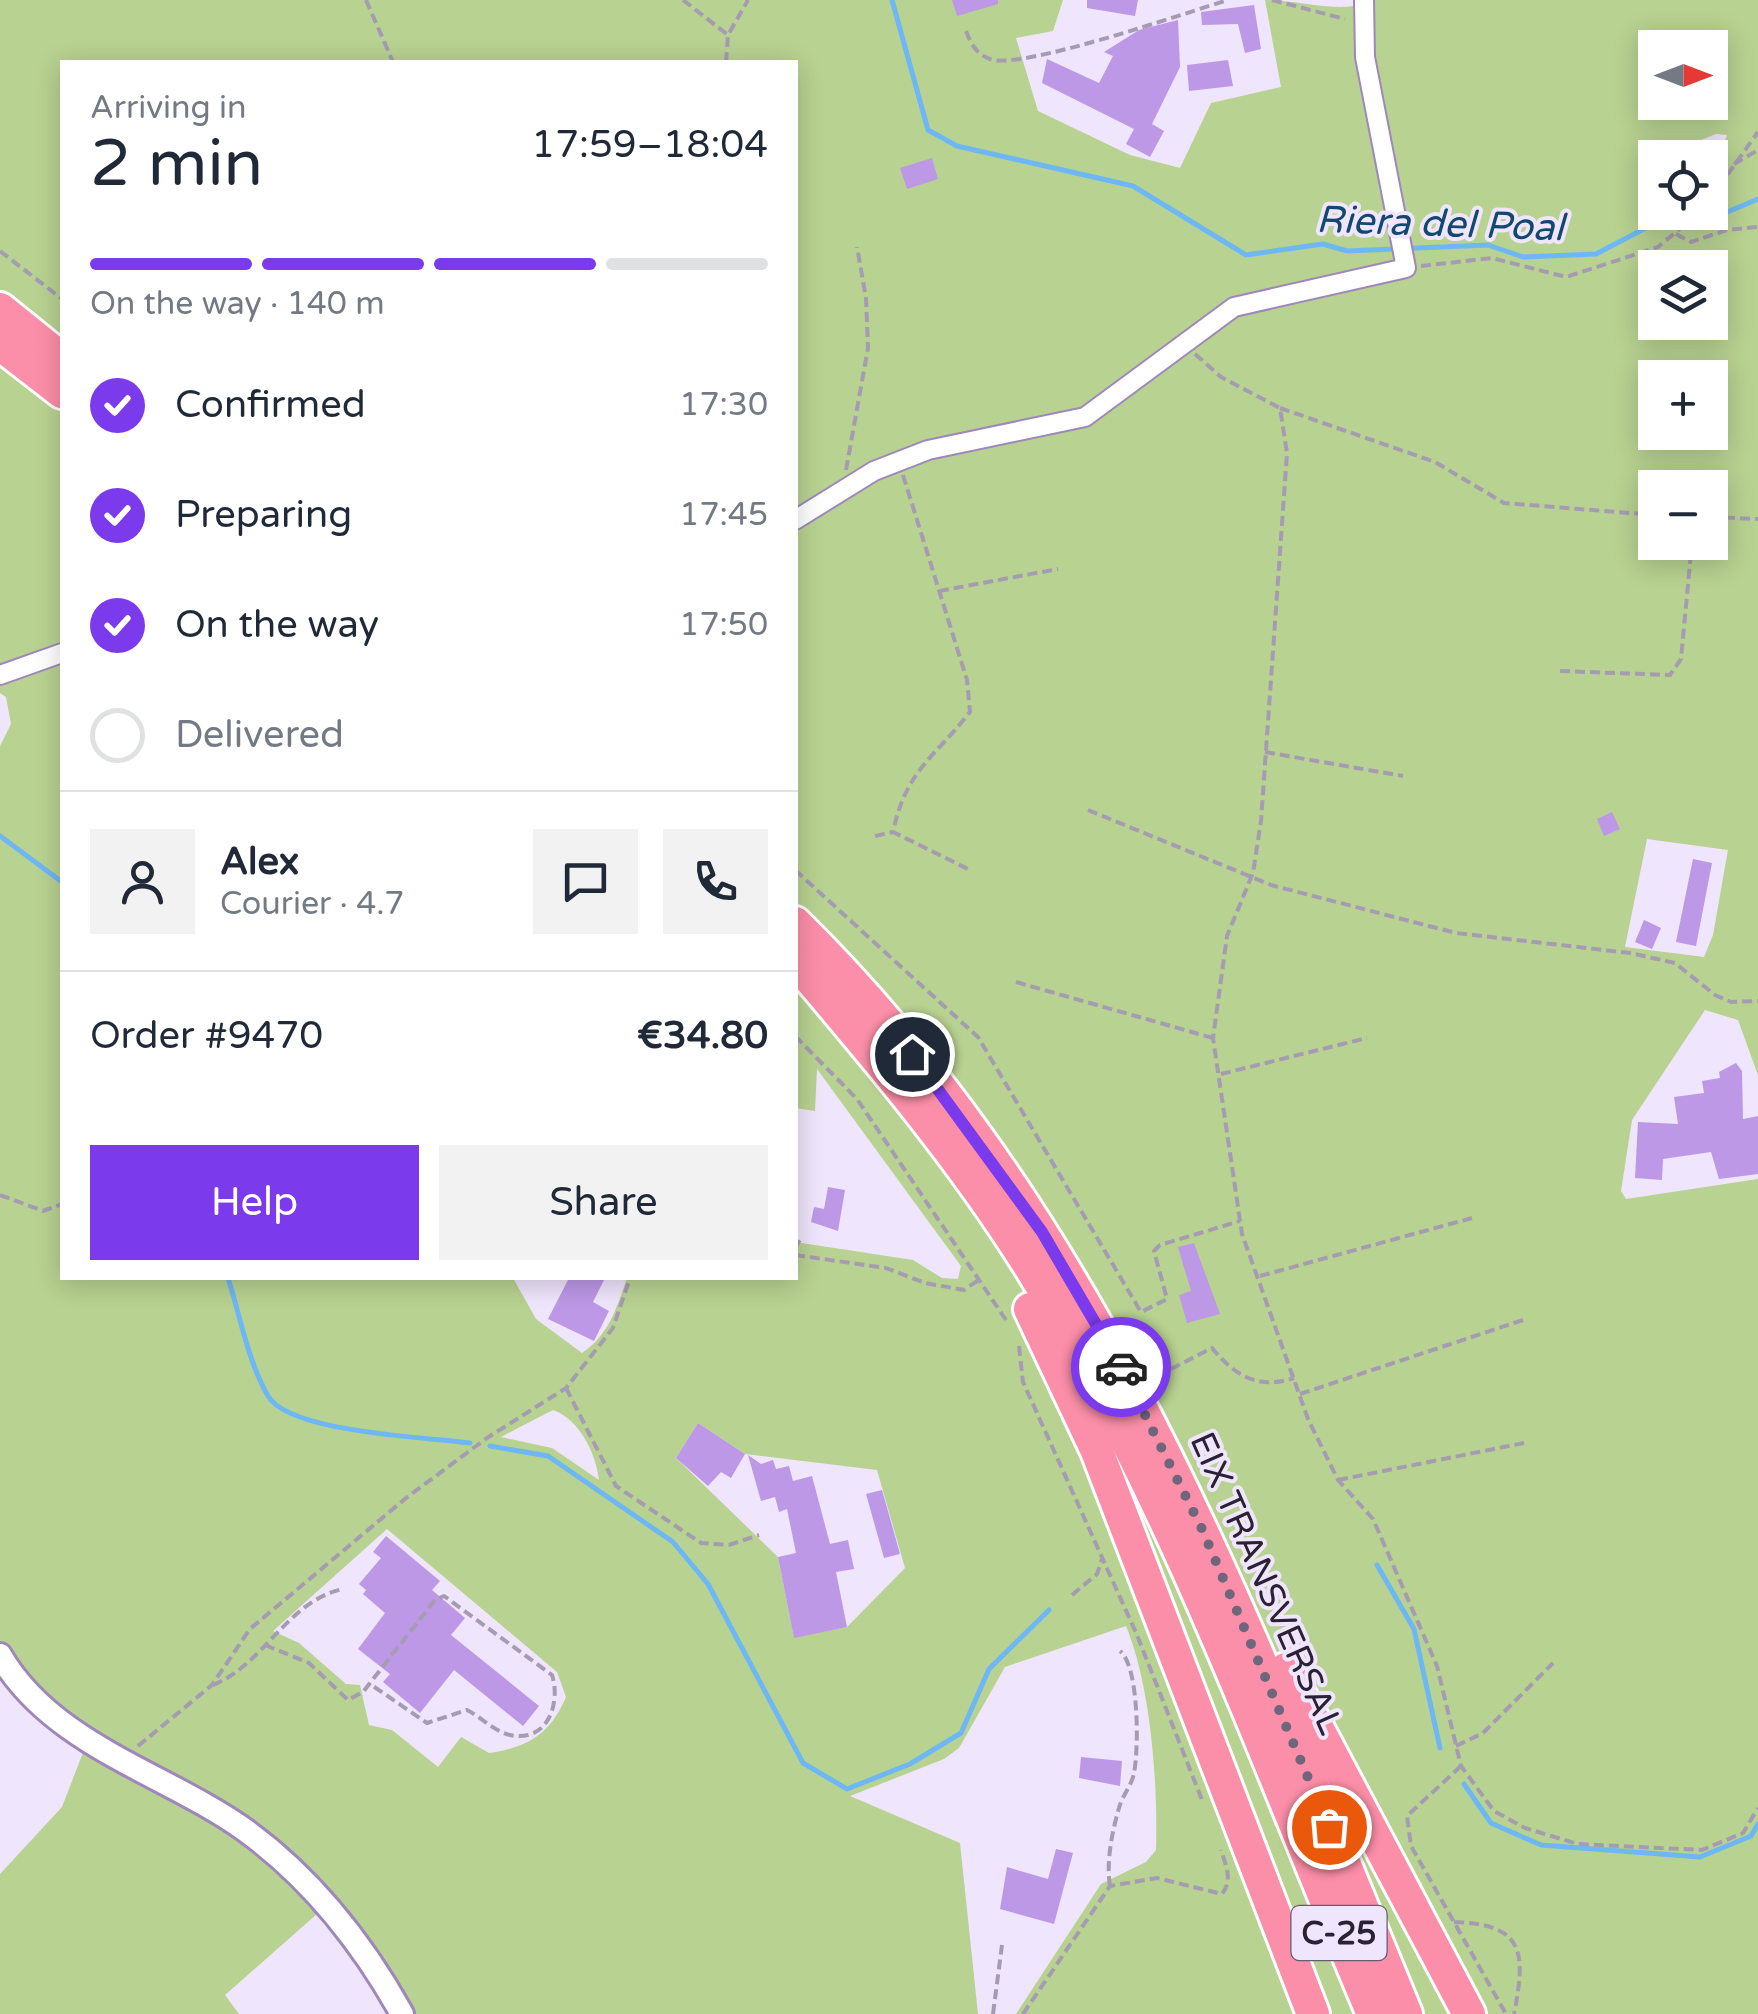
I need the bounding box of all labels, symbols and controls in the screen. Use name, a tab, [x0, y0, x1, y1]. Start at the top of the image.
north arrow	[1638, 30, 1728, 120]
map controls	[1638, 30, 1728, 560]
text: Arriving in	[90, 89, 247, 127]
text: 17:59–18:04	[531, 122, 768, 168]
text: 2 min	[90, 125, 263, 204]
button: locate	[1638, 140, 1728, 230]
water label: Riera del Poal	[1315, 197, 1569, 251]
button: layers	[1638, 250, 1728, 340]
text: On the way · 140 m	[90, 285, 385, 323]
button: +	[1638, 360, 1728, 450]
icon: check	[90, 378, 145, 433]
text: Confirmed	[175, 382, 366, 428]
text: 17:30	[679, 386, 768, 424]
button: −	[1638, 470, 1728, 560]
icon: check	[90, 488, 145, 543]
text: Preparing	[175, 492, 352, 538]
text: 17:45	[679, 496, 768, 534]
icon: check	[90, 598, 145, 653]
text: On the way	[175, 602, 379, 648]
text: 17:50	[679, 606, 768, 644]
text: Delivered	[175, 712, 344, 758]
button: person	[90, 829, 195, 934]
button: chat	[533, 829, 638, 934]
button: phone	[663, 829, 768, 934]
text: Alex	[220, 839, 299, 885]
text: Courier · 4.7	[220, 885, 404, 923]
pin	[870, 1012, 955, 1097]
text: Order #9470	[90, 1013, 323, 1059]
text: €34.80	[637, 1013, 768, 1059]
icon: home	[885, 1027, 940, 1082]
button: Help	[90, 1145, 419, 1260]
button: Share	[439, 1145, 768, 1260]
courier	[1071, 1317, 1171, 1417]
icon: car	[1094, 1340, 1149, 1395]
street label: EIX TRANSVERSAL	[1181, 1426, 1352, 1741]
pin	[1287, 1785, 1372, 1870]
icon: bag	[1302, 1800, 1357, 1855]
road number: C-25	[1292, 1906, 1386, 1960]

